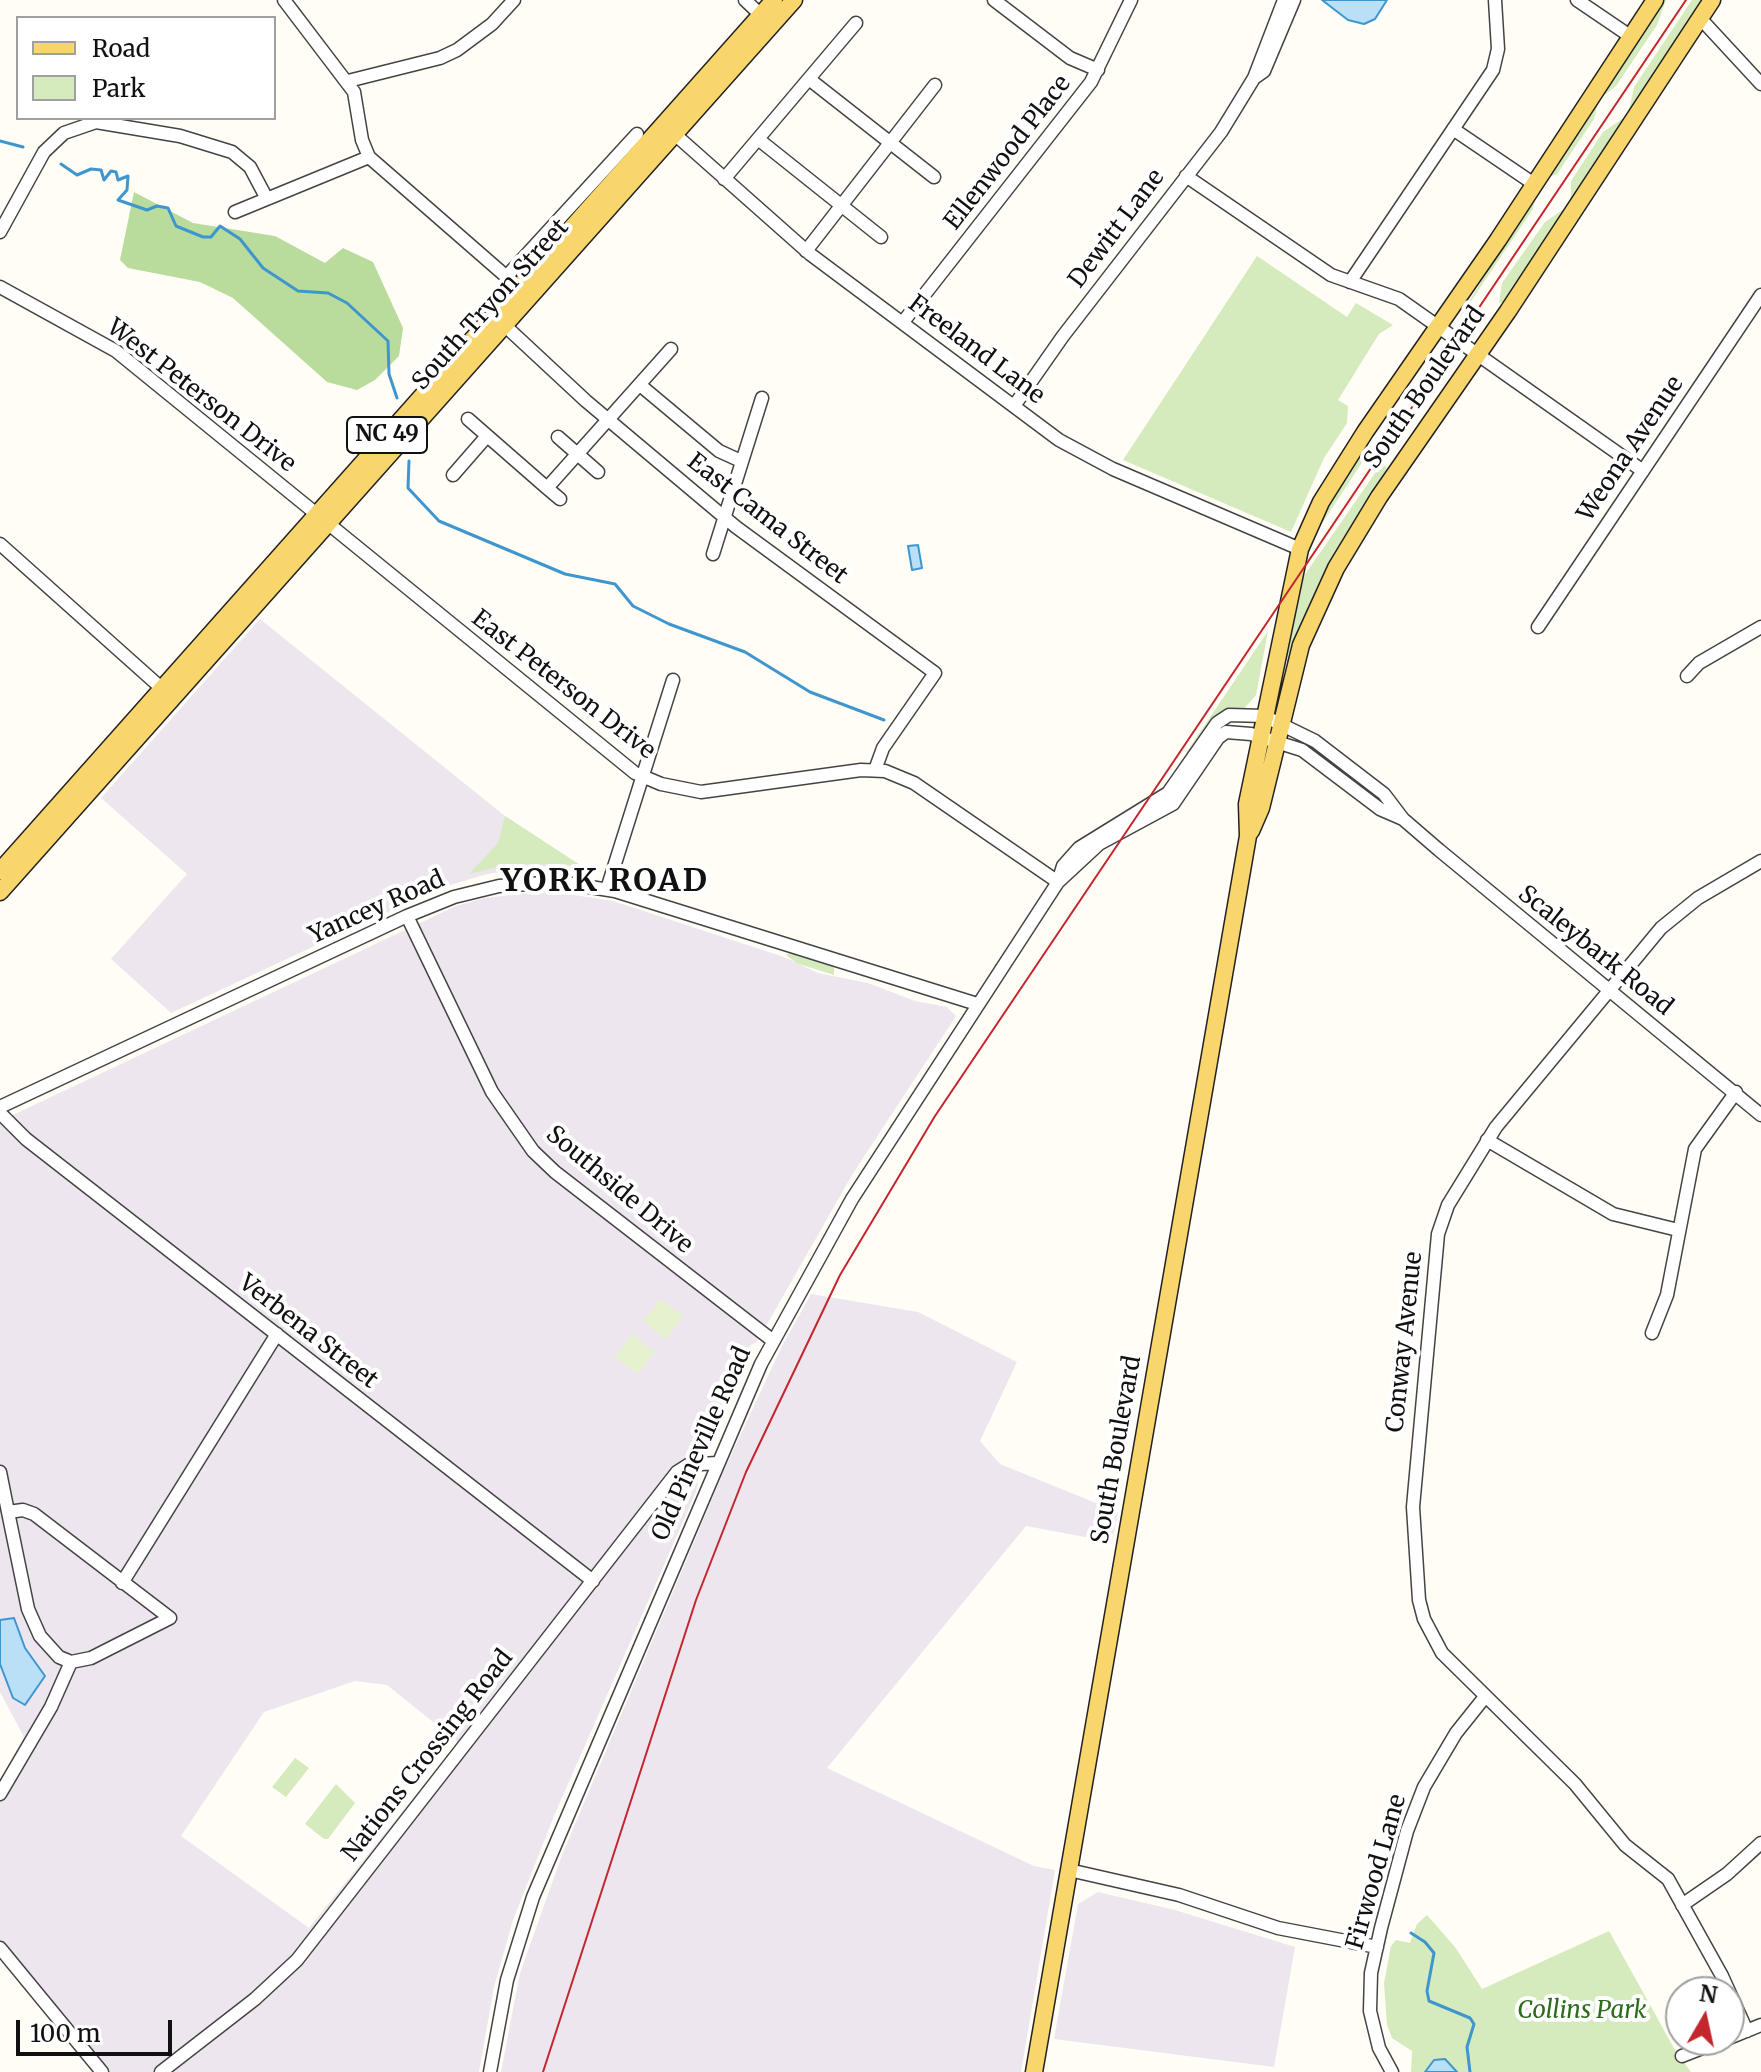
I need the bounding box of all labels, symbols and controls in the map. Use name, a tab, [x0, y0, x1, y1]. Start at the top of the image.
legend	[16, 16, 276, 120]
text: Road	[92, 33, 150, 64]
street label: Ellenwood Place	[939, 70, 1077, 236]
text: Park	[92, 73, 145, 104]
street label: Dewitt Lane	[1063, 164, 1171, 294]
street label: South Tryon Street	[407, 214, 575, 396]
street label: Freeland Lane	[902, 289, 1050, 411]
street label: South Boulevard	[1359, 302, 1491, 474]
street label: West Peterson Drive	[101, 313, 301, 479]
street label: Weona Avenue	[1572, 371, 1690, 527]
road number: NC 49	[347, 417, 427, 453]
street label: East Cama Street	[681, 447, 853, 591]
street label: East Peterson Drive	[465, 604, 661, 766]
district label: YORK ROAD	[501, 863, 709, 901]
street label: Yancey Road	[305, 865, 449, 951]
street label: Scaleybark Road	[1512, 880, 1678, 1022]
street label: Southside Drive	[540, 1120, 698, 1260]
street label: Conway Avenue	[1381, 1250, 1429, 1434]
street label: Verbena Street	[233, 1269, 383, 1395]
street label: Old Pineville Road	[646, 1343, 758, 1545]
street label: South Boulevard	[1086, 1354, 1148, 1546]
street label: Nations Crossing Road	[337, 1645, 519, 1867]
street label: Firwood Lane	[1341, 1791, 1413, 1953]
north arrow	[1665, 1976, 1745, 2056]
text: N	[1698, 1979, 1719, 2009]
park label: Collins Park	[1517, 1997, 1647, 2025]
scale bar	[20, 2004, 176, 2054]
text: 100 m	[30, 2018, 100, 2049]

